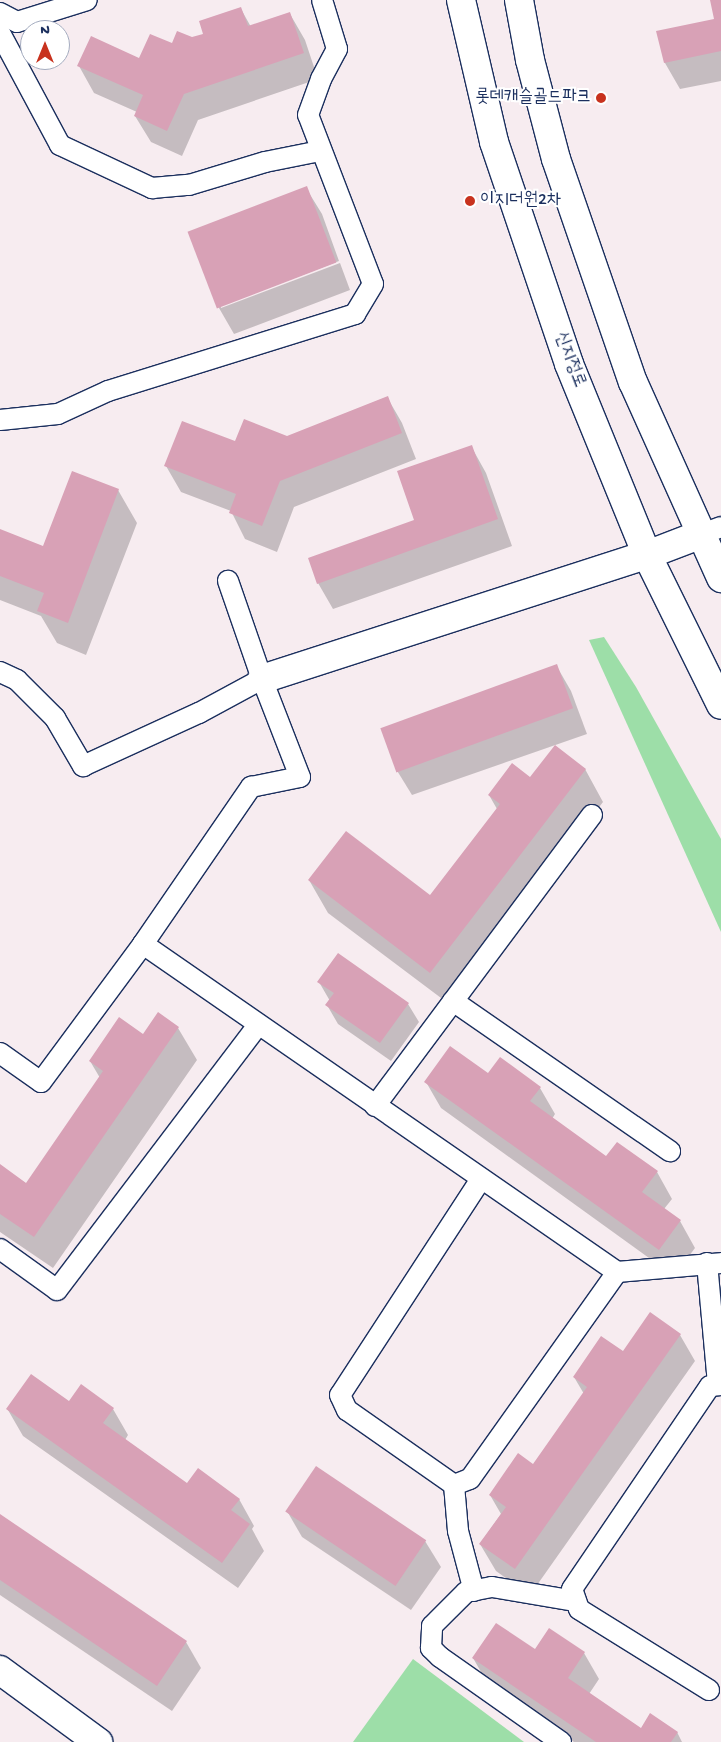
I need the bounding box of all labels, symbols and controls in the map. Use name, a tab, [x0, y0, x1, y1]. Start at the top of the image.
north arrow	[20, 20, 70, 70]
text: N	[40, 22, 50, 39]
place label: 롯데캐슬골드파크	[475, 87, 591, 109]
marker: 롯데캐슬골드파크	[595, 92, 607, 104]
place label: 이지더원2차	[480, 190, 561, 212]
marker: 이지더원2차	[464, 195, 476, 207]
street label: 신지정로	[549, 329, 589, 391]

